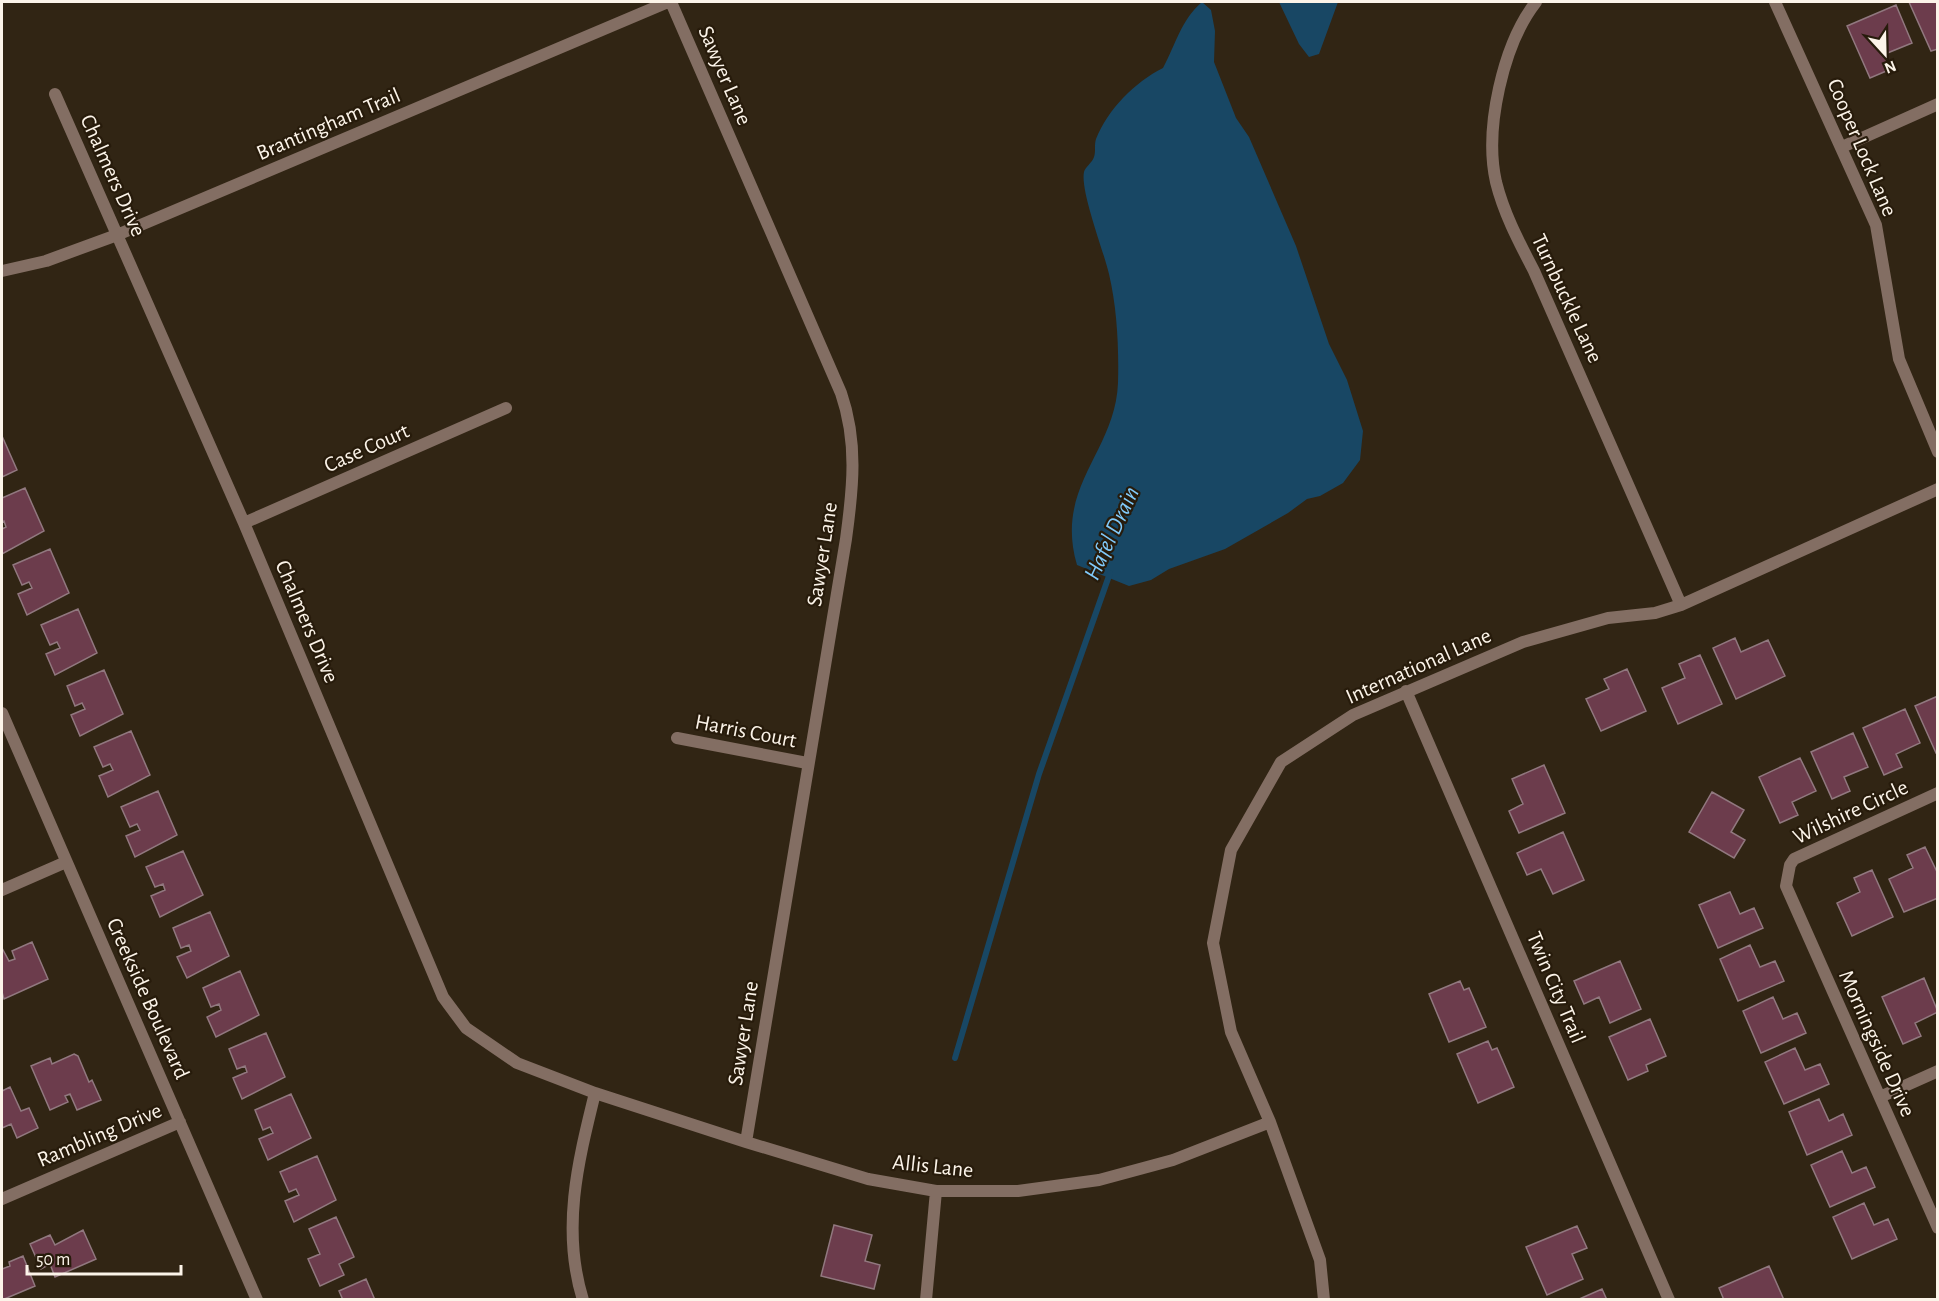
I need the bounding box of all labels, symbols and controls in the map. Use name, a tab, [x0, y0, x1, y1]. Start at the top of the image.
street label: Sawyer Lane	[694, 23, 756, 128]
north arrow	[1855, 24, 1915, 84]
text: N	[1882, 57, 1898, 76]
street label: Cooper Lock Lane	[1823, 75, 1901, 219]
street label: Brantingham Trail	[253, 84, 404, 164]
street label: Chalmers Drive	[76, 111, 150, 240]
street label: Turnbuckle Lane	[1528, 231, 1607, 366]
street label: Case Court	[321, 419, 412, 476]
water label: Hafel Drain	[1080, 483, 1144, 584]
street label: Sawyer Lane	[803, 500, 841, 608]
street label: Chalmers Drive	[271, 557, 343, 686]
street label: International Lane	[1342, 624, 1494, 708]
street label: Harris Court	[693, 710, 798, 752]
street label: Wilshire Circle	[1790, 776, 1911, 848]
street label: Creekside Boulevard	[103, 915, 193, 1082]
street label: Twin City Trail	[1523, 929, 1589, 1046]
street label: Morningside Drive	[1835, 967, 1919, 1120]
street label: Sawyer Lane	[724, 979, 762, 1087]
street label: Rambling Drive	[34, 1099, 165, 1171]
street label: Allis Lane	[891, 1151, 974, 1181]
scale bar	[27, 1238, 182, 1276]
text: 50 m	[36, 1251, 70, 1269]

